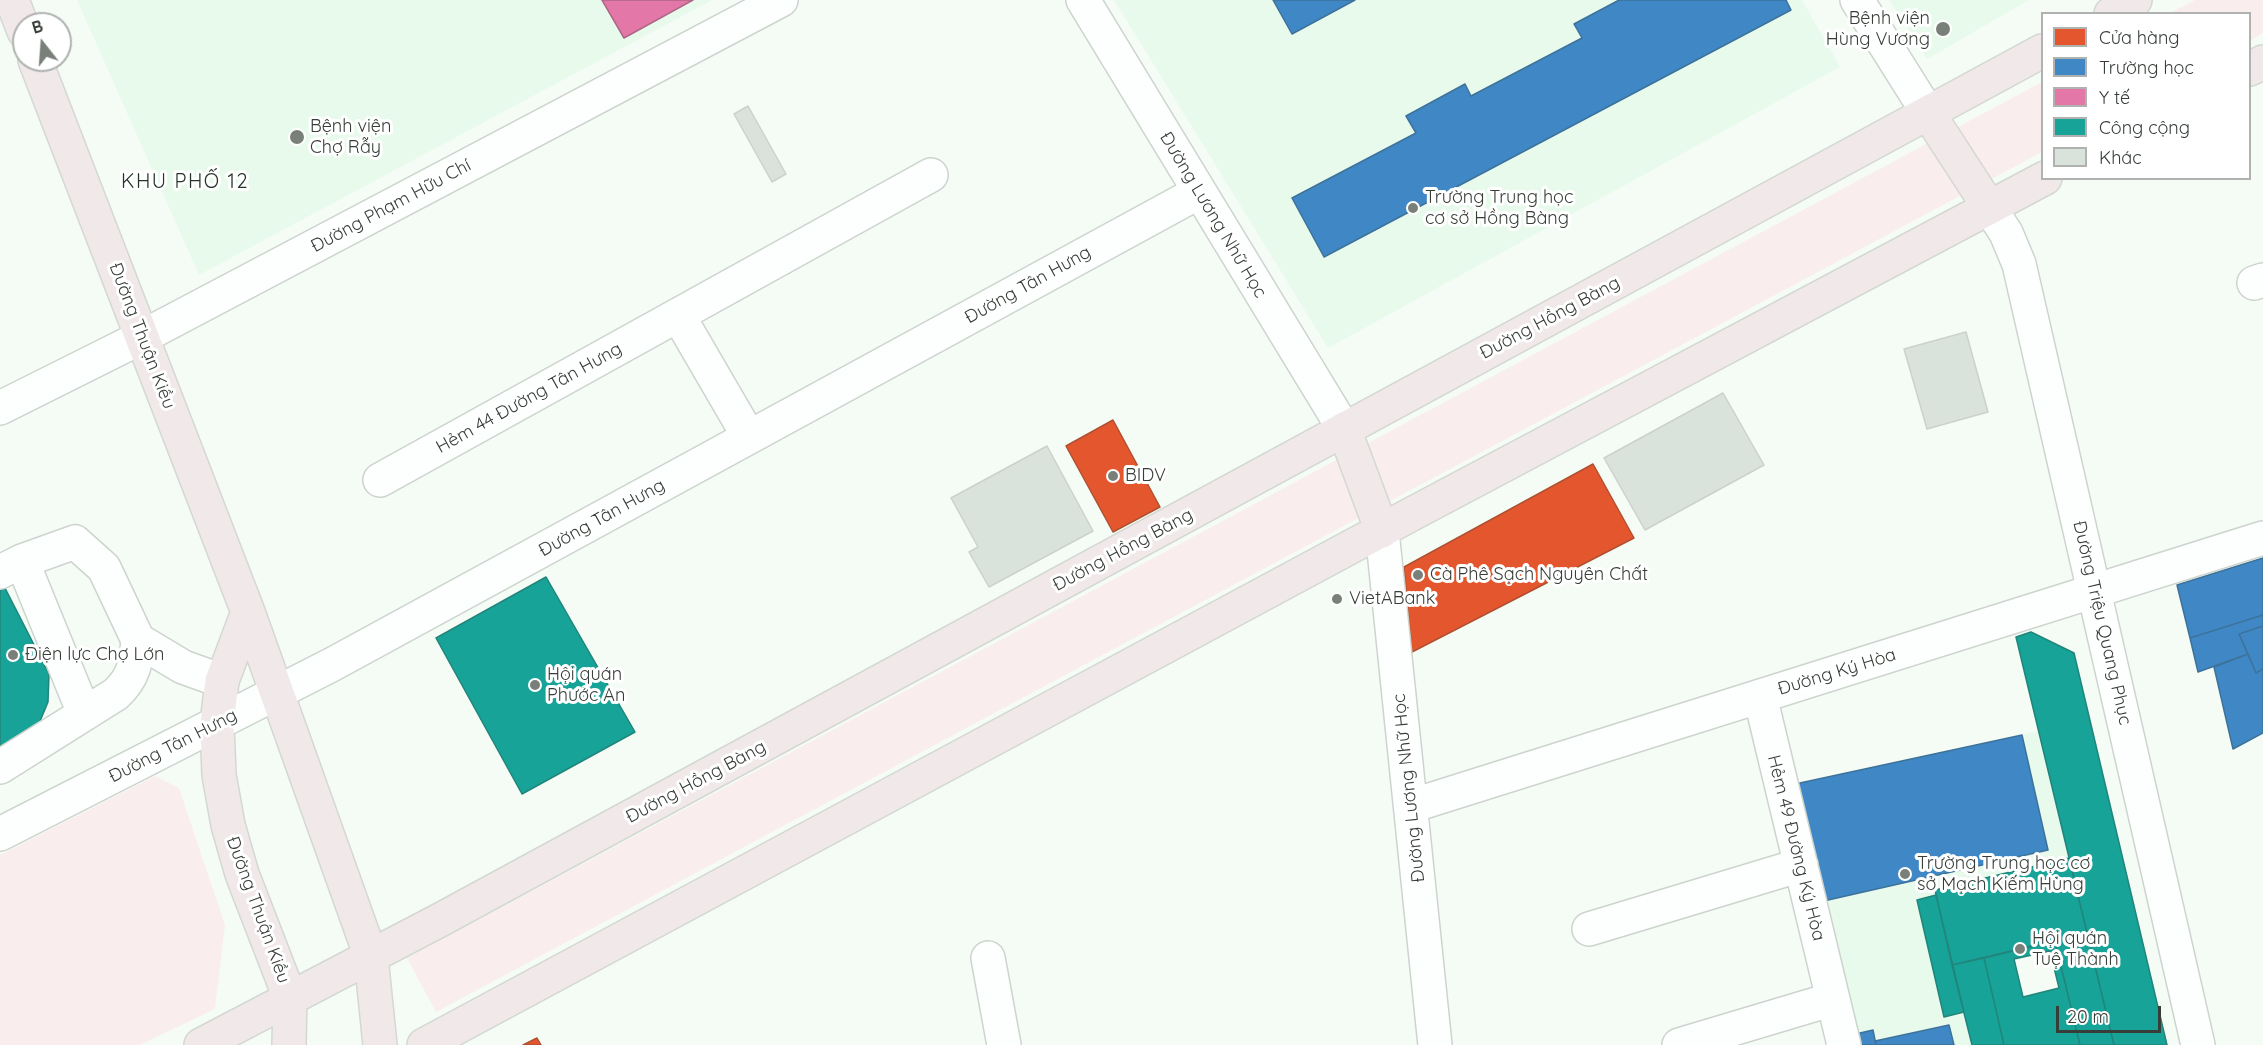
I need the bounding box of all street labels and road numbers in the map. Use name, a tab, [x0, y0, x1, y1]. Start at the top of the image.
street label: Đường Lương Nhữ Học	[1155, 128, 1271, 302]
street label: Đường Phạm Hữu Chí	[307, 155, 475, 257]
street label: Đường Tân Hưng	[961, 241, 1095, 329]
street label: Đường Thuận Kiều	[104, 260, 180, 412]
street label: Đường Hồng Bàng	[1476, 272, 1624, 364]
street label: Hẻm 44 Đường Tân Hưng	[432, 338, 626, 458]
street label: Đường Tân Hưng	[535, 474, 669, 562]
street label: Đường Hồng Bàng	[1049, 504, 1197, 596]
street label: Đường Triệu Quang Phục	[2068, 519, 2136, 727]
street label: Đường Ký Hòa	[1775, 644, 1899, 700]
street label: Đường Lương Nhữ Học	[1388, 693, 1430, 883]
street label: Đường Tân Hưng	[105, 704, 241, 788]
street label: Đường Hồng Bàng	[622, 736, 770, 828]
street label: Hẻm 49 Đường Ký Hòa	[1762, 753, 1830, 943]
street label: Đường Thuận Kiều	[221, 834, 295, 986]

